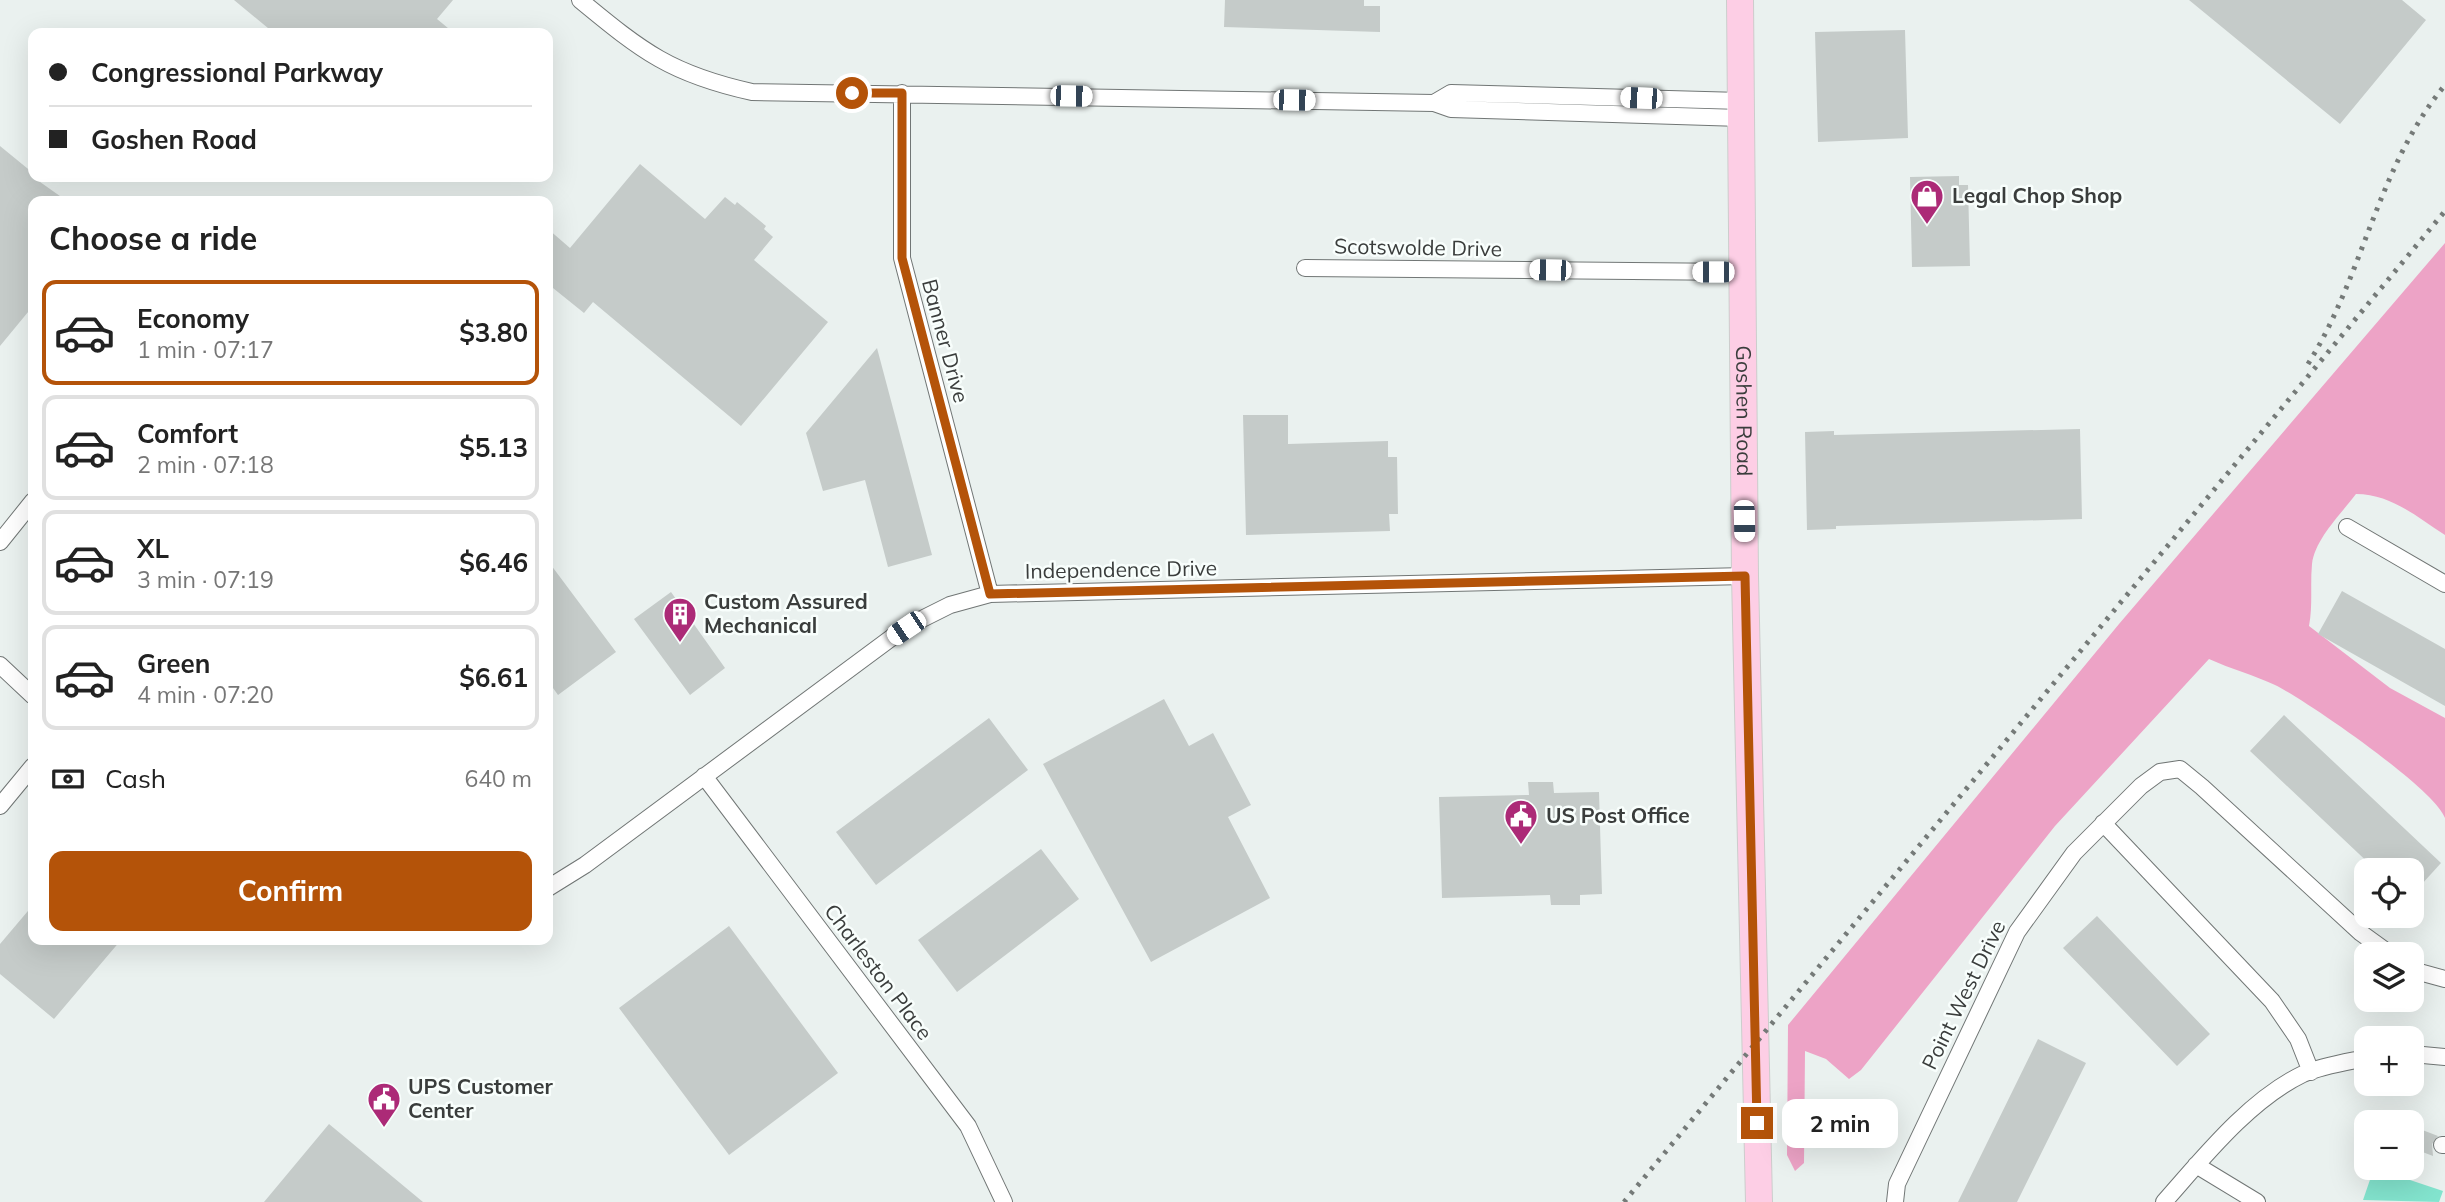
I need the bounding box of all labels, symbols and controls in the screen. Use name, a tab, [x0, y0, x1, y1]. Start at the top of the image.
text: Congressional Parkway	[91, 56, 383, 89]
route start	[836, 77, 868, 109]
car	[1050, 85, 1093, 107]
car	[1620, 87, 1663, 109]
car	[1273, 89, 1316, 111]
text: Goshen Road	[91, 123, 257, 156]
shop icon: Legal Chop Shop	[1908, 177, 1946, 226]
place label: Legal Chop Shop	[1952, 182, 2122, 208]
text: Choose a ride	[49, 218, 257, 258]
street label: Scotswolde Drive	[1334, 233, 1502, 261]
car	[1529, 259, 1572, 281]
car	[1693, 262, 1735, 283]
street label: Banner Drive	[917, 276, 975, 405]
icon: car	[53, 301, 116, 364]
text: Economy	[137, 302, 249, 335]
text: $3.80	[459, 316, 528, 349]
text: 1 min · 07:17	[137, 335, 274, 364]
street label: Goshen Road	[1731, 345, 1758, 477]
icon: car	[53, 416, 116, 479]
text: Comfort	[137, 417, 238, 450]
text: $5.13	[459, 431, 528, 464]
text: 2 min · 07:18	[137, 450, 274, 479]
car	[1734, 500, 1755, 542]
icon: car	[53, 531, 116, 594]
text: XL	[137, 532, 169, 565]
text: $6.46	[459, 546, 528, 579]
street label: Independence Drive	[1025, 554, 1217, 584]
text: 3 min · 07:19	[137, 565, 274, 594]
place label: Custom Assured Mechanical	[704, 588, 868, 638]
building icon: Custom Assured Mechanical	[661, 595, 699, 644]
car	[883, 608, 930, 648]
icon: car	[53, 646, 116, 709]
text: Green	[137, 647, 210, 680]
text: $6.61	[459, 661, 528, 694]
text: 4 min · 07:20	[137, 680, 274, 709]
icon: cash	[49, 760, 87, 798]
text: Cash	[105, 762, 166, 795]
text: 640 m	[464, 764, 532, 793]
public building icon: US Post Office	[1502, 797, 1540, 846]
place label: US Post Office	[1546, 802, 1690, 828]
button: Confirm	[49, 851, 532, 931]
map controls	[2354, 858, 2424, 1180]
button: locate	[2354, 858, 2424, 928]
street label: Charleston Place	[819, 898, 938, 1045]
street label: Point West Drive	[1916, 916, 2010, 1073]
button: layers	[2354, 942, 2424, 1012]
button: +	[2354, 1026, 2424, 1096]
place label: UPS Customer Center	[408, 1073, 554, 1123]
public building icon: UPS Customer Center	[365, 1080, 403, 1129]
callout: 2 min	[1782, 1098, 1897, 1148]
route end	[1741, 1107, 1773, 1139]
text: 2 min	[1810, 1109, 1870, 1138]
button: −	[2354, 1110, 2424, 1180]

